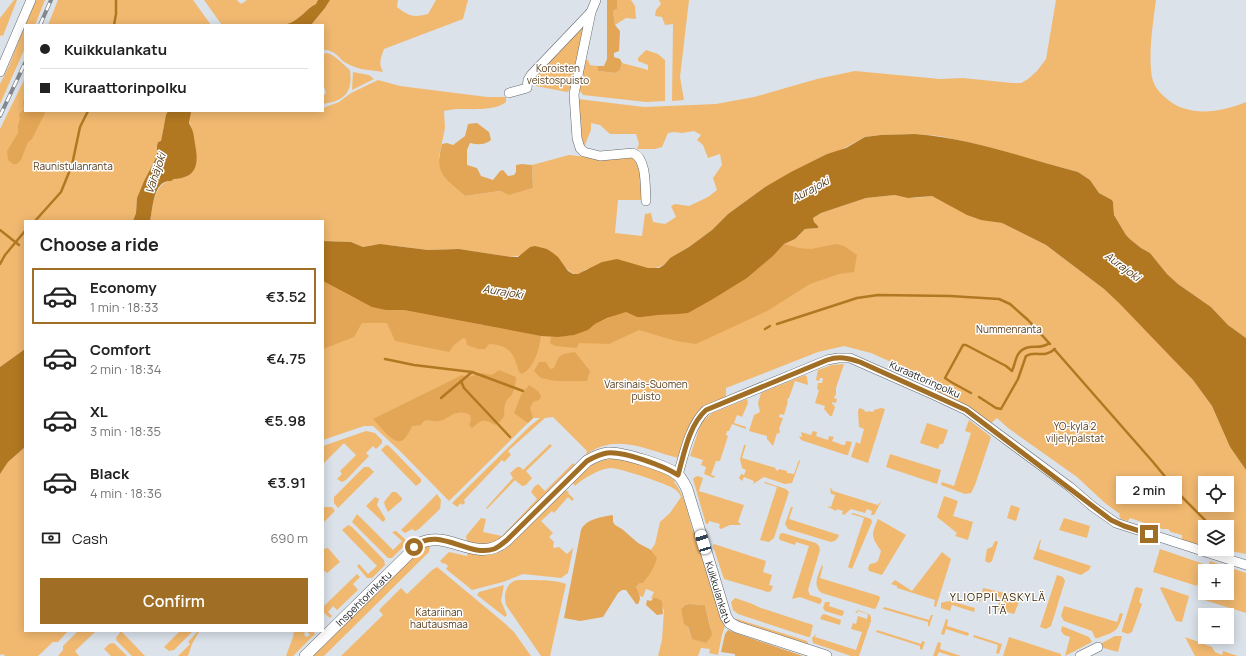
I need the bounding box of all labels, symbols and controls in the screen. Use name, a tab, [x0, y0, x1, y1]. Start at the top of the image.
text: Kuikkulankatu	[64, 39, 167, 60]
park label: Koroisten veistospuisto	[527, 61, 589, 87]
text: Kuraattorinpolku	[64, 77, 187, 98]
water label: Vähäjoki	[141, 149, 169, 195]
park label: Raunistulanranta	[33, 159, 113, 173]
water label: Aurajoki	[789, 172, 833, 205]
text: Choose a ride	[40, 232, 159, 256]
water label: Aurajoki	[1102, 248, 1145, 285]
text: Economy	[90, 277, 157, 298]
icon: car	[42, 278, 78, 314]
water label: Aurajoki	[482, 280, 526, 302]
text: €3.52	[266, 286, 306, 307]
text: 1 min · 18:33	[90, 298, 158, 316]
park label: Nummenranta	[976, 322, 1042, 336]
text: Comfort	[90, 339, 151, 360]
icon: car	[42, 340, 78, 376]
text: €4.75	[267, 348, 306, 369]
street label: Kuraattorinpolku	[887, 357, 963, 401]
text: 2 min · 18:34	[90, 360, 161, 378]
park label: Varsinais-Suomen puisto	[604, 377, 688, 403]
text: XL	[90, 401, 108, 422]
icon: car	[42, 402, 78, 438]
text: €5.98	[265, 410, 306, 431]
park label: YO-kylä 2 viljelypalstat	[1046, 419, 1104, 445]
text: 3 min · 18:35	[90, 422, 161, 440]
text: Black	[90, 463, 129, 484]
icon: car	[42, 464, 78, 500]
text: €3.91	[267, 472, 306, 493]
callout: 2 min	[1116, 476, 1182, 504]
map controls	[1198, 476, 1234, 644]
button: locate	[1198, 476, 1234, 512]
text: 2 min	[1132, 481, 1166, 499]
text: 4 min · 18:36	[90, 484, 162, 502]
button: layers	[1198, 520, 1234, 556]
route end	[1140, 525, 1158, 543]
icon: cash	[40, 527, 62, 549]
text: Cash	[72, 528, 108, 549]
text: 690 m	[270, 529, 308, 547]
car	[694, 529, 712, 555]
route start	[405, 538, 423, 556]
street label: Kuikkulankatu	[702, 560, 735, 626]
button: +	[1198, 564, 1234, 600]
street label: Inspehtorinkatu	[332, 568, 395, 629]
button: Confirm	[40, 578, 308, 624]
district label: YLIOPPILASKYLÄ ITÄ	[950, 589, 1046, 617]
park label: Katariinan hautausmaa	[410, 605, 468, 631]
button: −	[1198, 608, 1234, 644]

